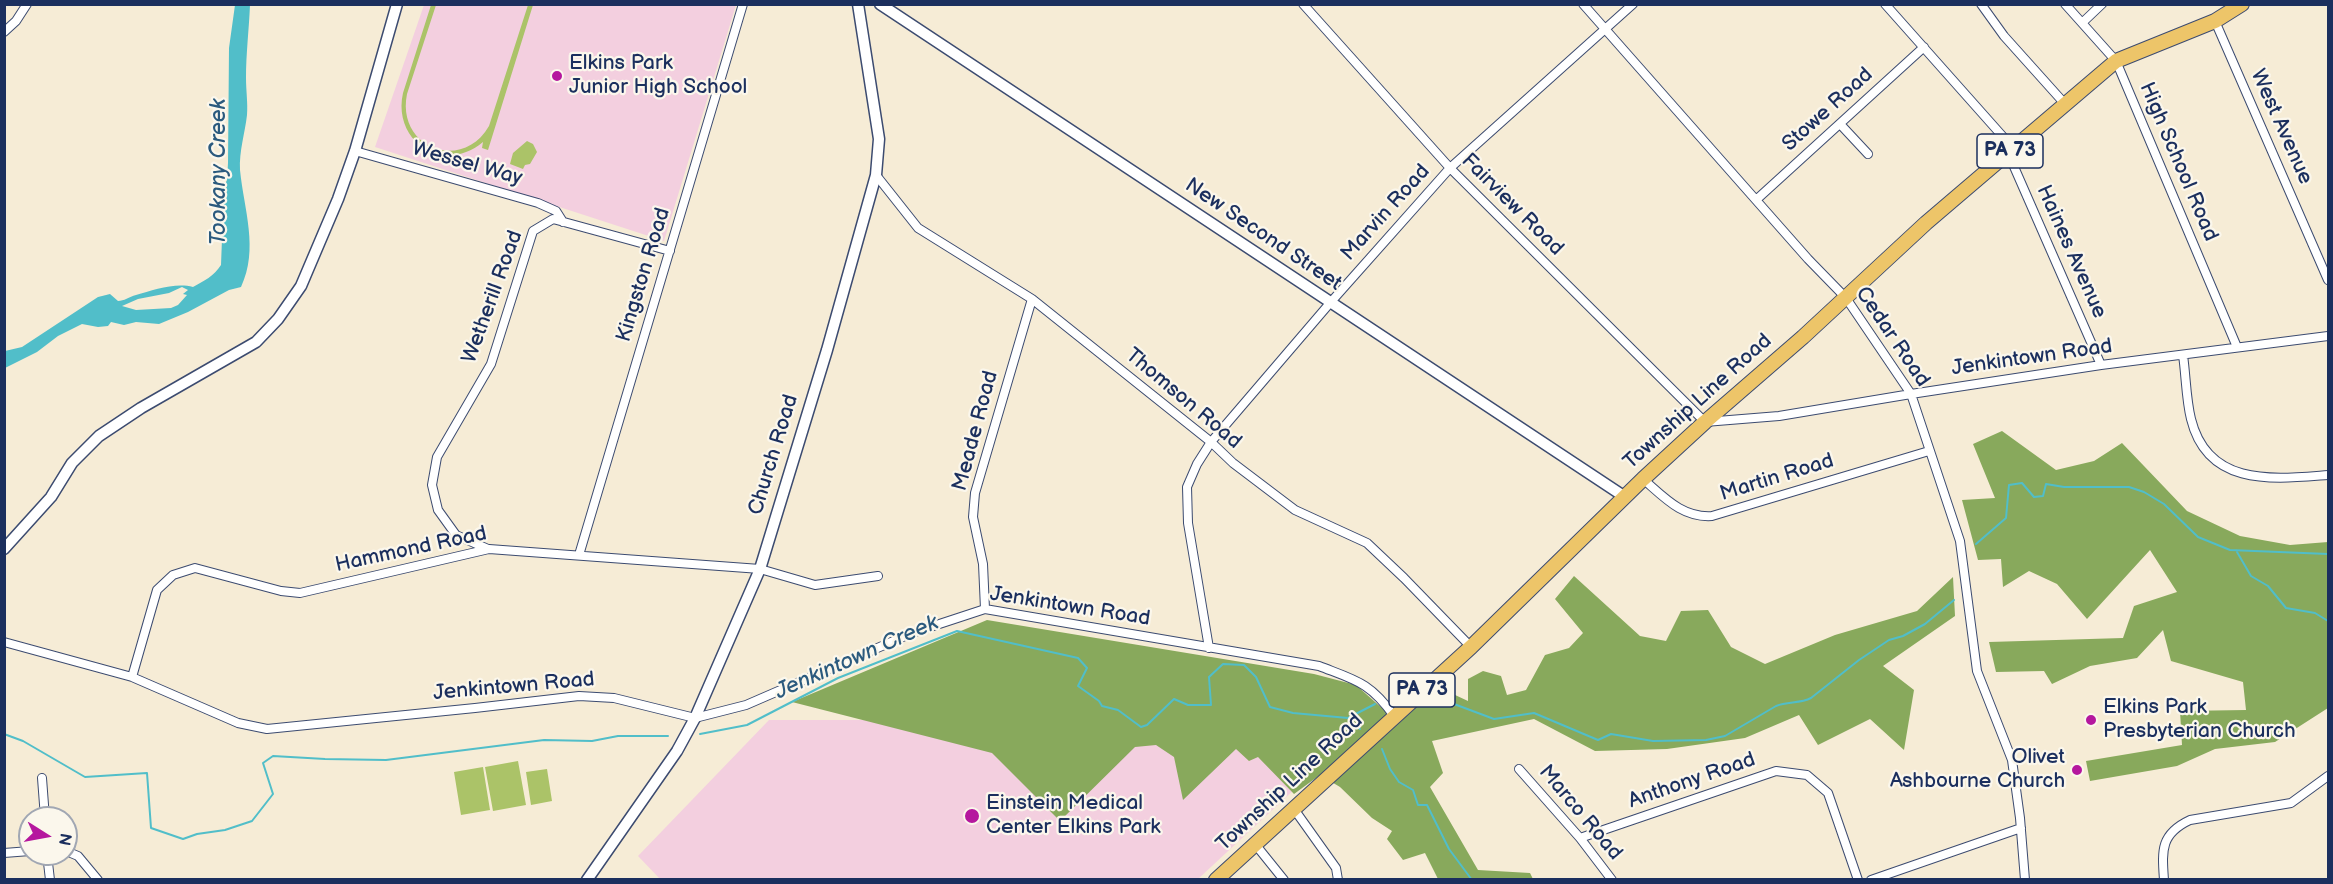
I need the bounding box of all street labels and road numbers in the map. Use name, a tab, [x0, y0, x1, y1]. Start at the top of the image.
street label: Stowe Road	[1778, 63, 1878, 157]
street label: West Avenue	[2244, 66, 2318, 188]
street label: High School Road	[2133, 79, 2223, 245]
road number: PA 73	[1977, 134, 2043, 168]
street label: Wessel Way	[409, 136, 525, 192]
street label: Fairview Road	[1456, 149, 1568, 261]
street label: Marvin Road	[1336, 160, 1436, 266]
street label: New Second Street	[1180, 173, 1346, 297]
street label: Haines Avenue	[2030, 182, 2112, 322]
street label: Kingston Road	[612, 205, 676, 345]
street label: Wetherill Road	[457, 227, 529, 367]
street label: Cedar Road	[1849, 282, 1935, 392]
street label: Township Line Road	[1619, 329, 1777, 475]
street label: Jenkintown Road	[1950, 334, 2114, 382]
street label: Thomson Road	[1120, 343, 1246, 455]
street label: Meade Road	[948, 368, 1004, 494]
street label: Church Road	[744, 392, 804, 518]
street label: Martin Road	[1717, 449, 1837, 507]
street label: Hammond Road	[333, 522, 489, 578]
street label: Jenkintown Road	[988, 582, 1152, 632]
street label: Jenkintown Road	[432, 667, 596, 707]
road number: PA 73	[1389, 673, 1455, 707]
street label: Township Line Road	[1212, 709, 1368, 857]
street label: Anthony Road	[1625, 748, 1759, 814]
street label: Marco Road	[1533, 760, 1627, 866]

